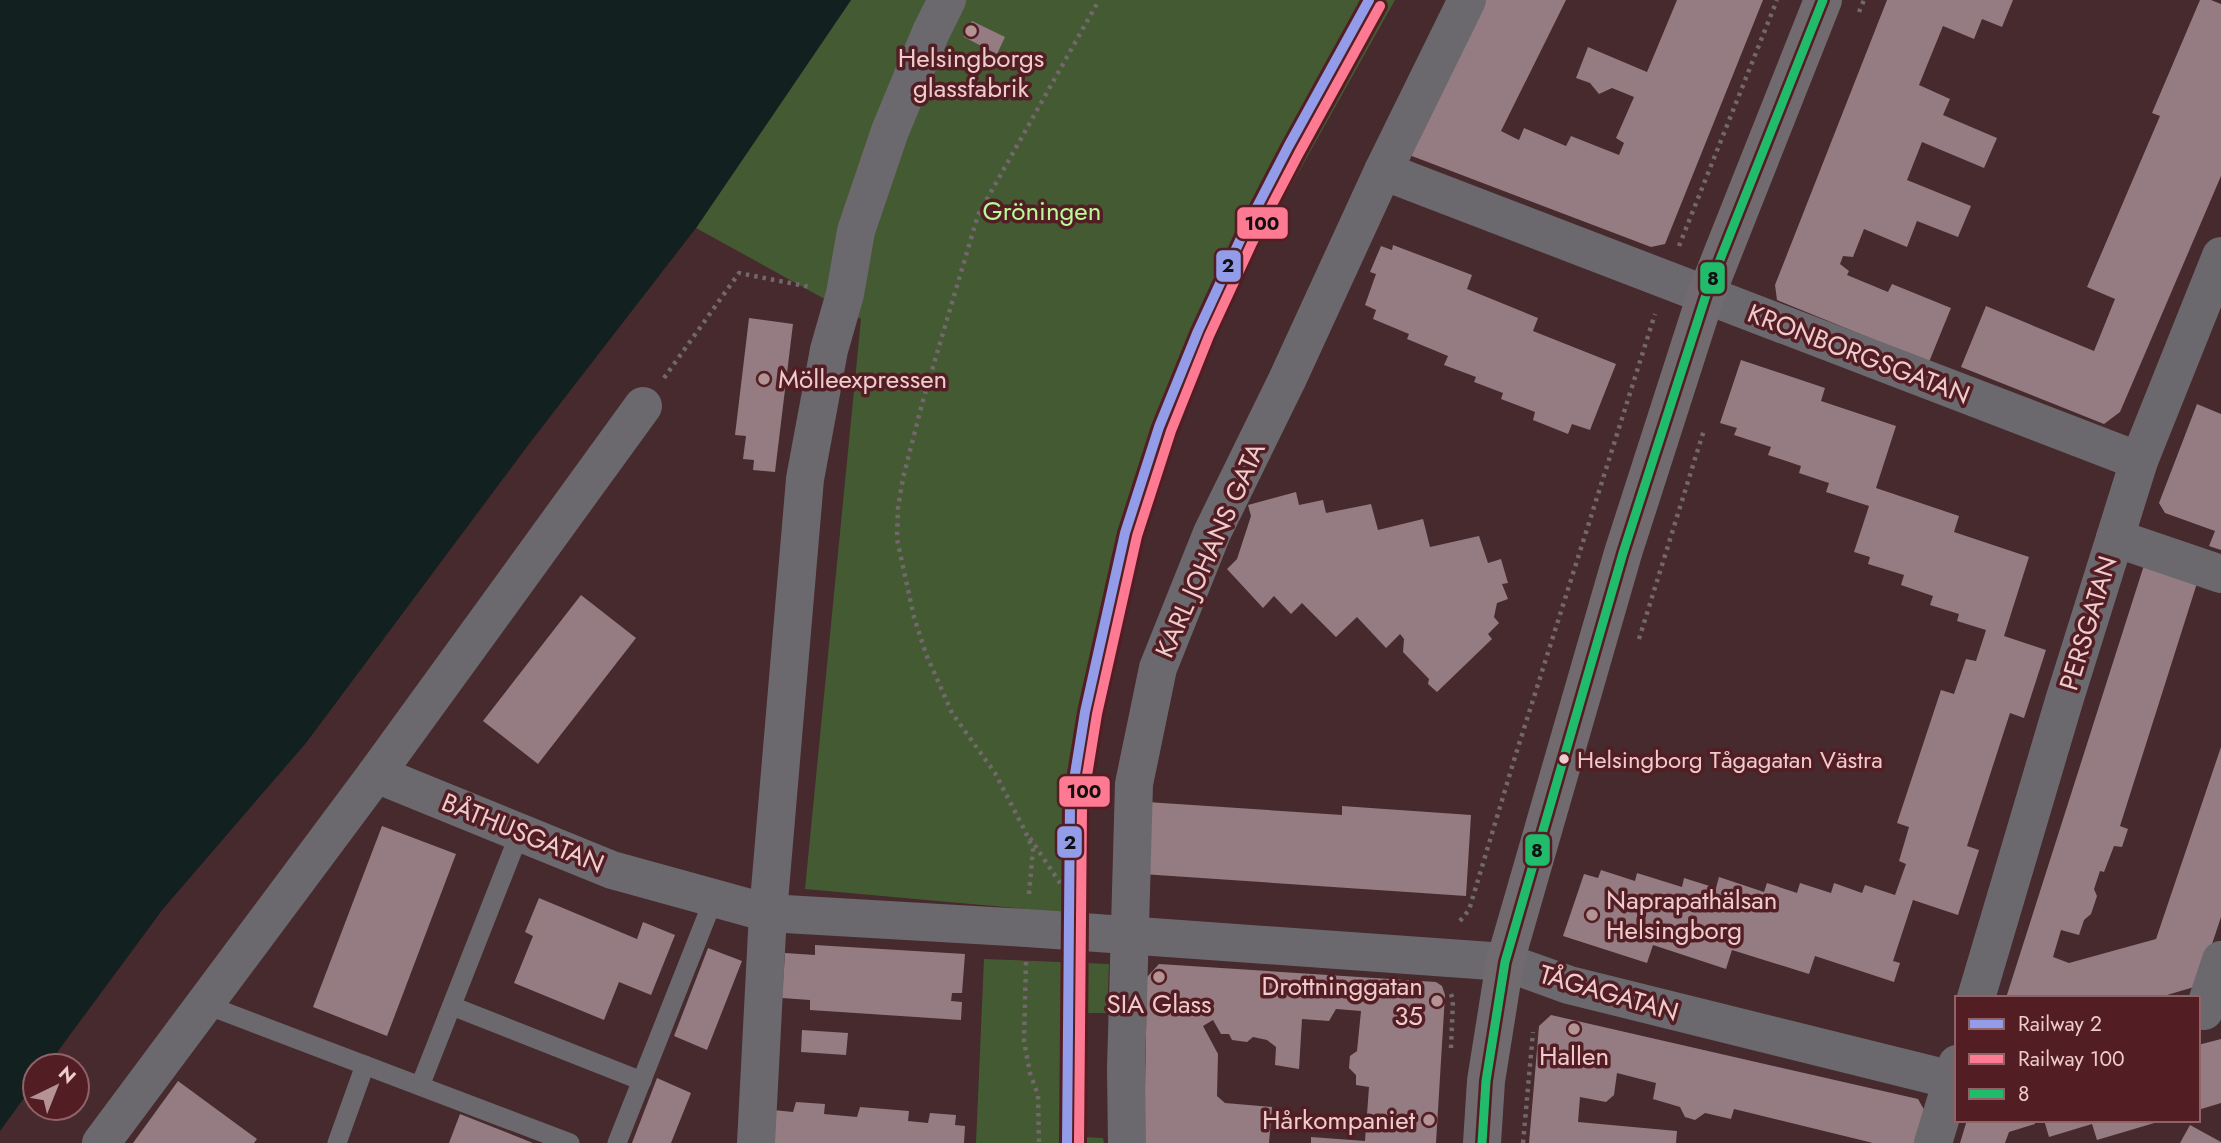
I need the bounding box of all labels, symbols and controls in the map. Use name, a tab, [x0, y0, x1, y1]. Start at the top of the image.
marker: Helsingborgs glassfabrik	[963, 23, 979, 39]
place label: Helsingborgs glassfabrik	[898, 39, 1044, 107]
park label: Gröningen	[983, 192, 1101, 230]
line badge: 100	[1236, 206, 1289, 240]
text: 100	[1245, 210, 1279, 237]
line badge: 2	[1215, 249, 1242, 283]
text: 2	[1222, 252, 1234, 279]
line badge: 8	[1699, 261, 1726, 295]
text: 8	[1707, 265, 1719, 292]
street label: KRONBORGSGATAN	[1742, 294, 1976, 414]
place label: Mölleexpressen	[778, 360, 947, 398]
marker: Mölleexpressen	[756, 371, 772, 387]
street label: KARL JOHANS GATA	[1145, 436, 1275, 664]
street label: PERSGATAN	[2050, 551, 2126, 695]
place label: Helsingborg Tågagatan Västra	[1577, 742, 1883, 777]
marker: Helsingborg Tågagatan Västra	[1557, 752, 1571, 766]
line badge: 100	[1058, 775, 1111, 808]
text: 100	[1067, 778, 1101, 805]
street label: BÅTHUSGATAN	[436, 783, 610, 883]
line badge: 2	[1056, 825, 1083, 859]
text: 2	[1064, 829, 1076, 856]
line badge: 8	[1524, 833, 1551, 867]
text: 8	[1531, 837, 1543, 864]
place label: Naprapathälsan Helsingborg	[1606, 881, 1777, 949]
marker: Naprapathälsan Helsingborg	[1584, 907, 1600, 923]
street label: TÅGAGATAN	[1535, 955, 1683, 1031]
place label: Drottninggatan 35	[1262, 967, 1423, 1035]
marker: SIA Glass	[1151, 969, 1167, 985]
place label: SIA Glass	[1106, 985, 1212, 1023]
marker: Drottninggatan 35	[1429, 993, 1445, 1009]
legend	[1955, 996, 2200, 1122]
text: Railway 2	[2018, 1009, 2102, 1039]
marker: Hallen	[1566, 1021, 1582, 1037]
place label: Hallen	[1539, 1037, 1609, 1075]
text: Railway 100	[2018, 1044, 2125, 1074]
north arrow	[21, 1052, 91, 1122]
text: N	[53, 1060, 82, 1090]
text: 8	[2018, 1079, 2029, 1109]
place label: Hårkompaniet	[1262, 1101, 1416, 1139]
marker: Hårkompaniet	[1421, 1112, 1437, 1128]

